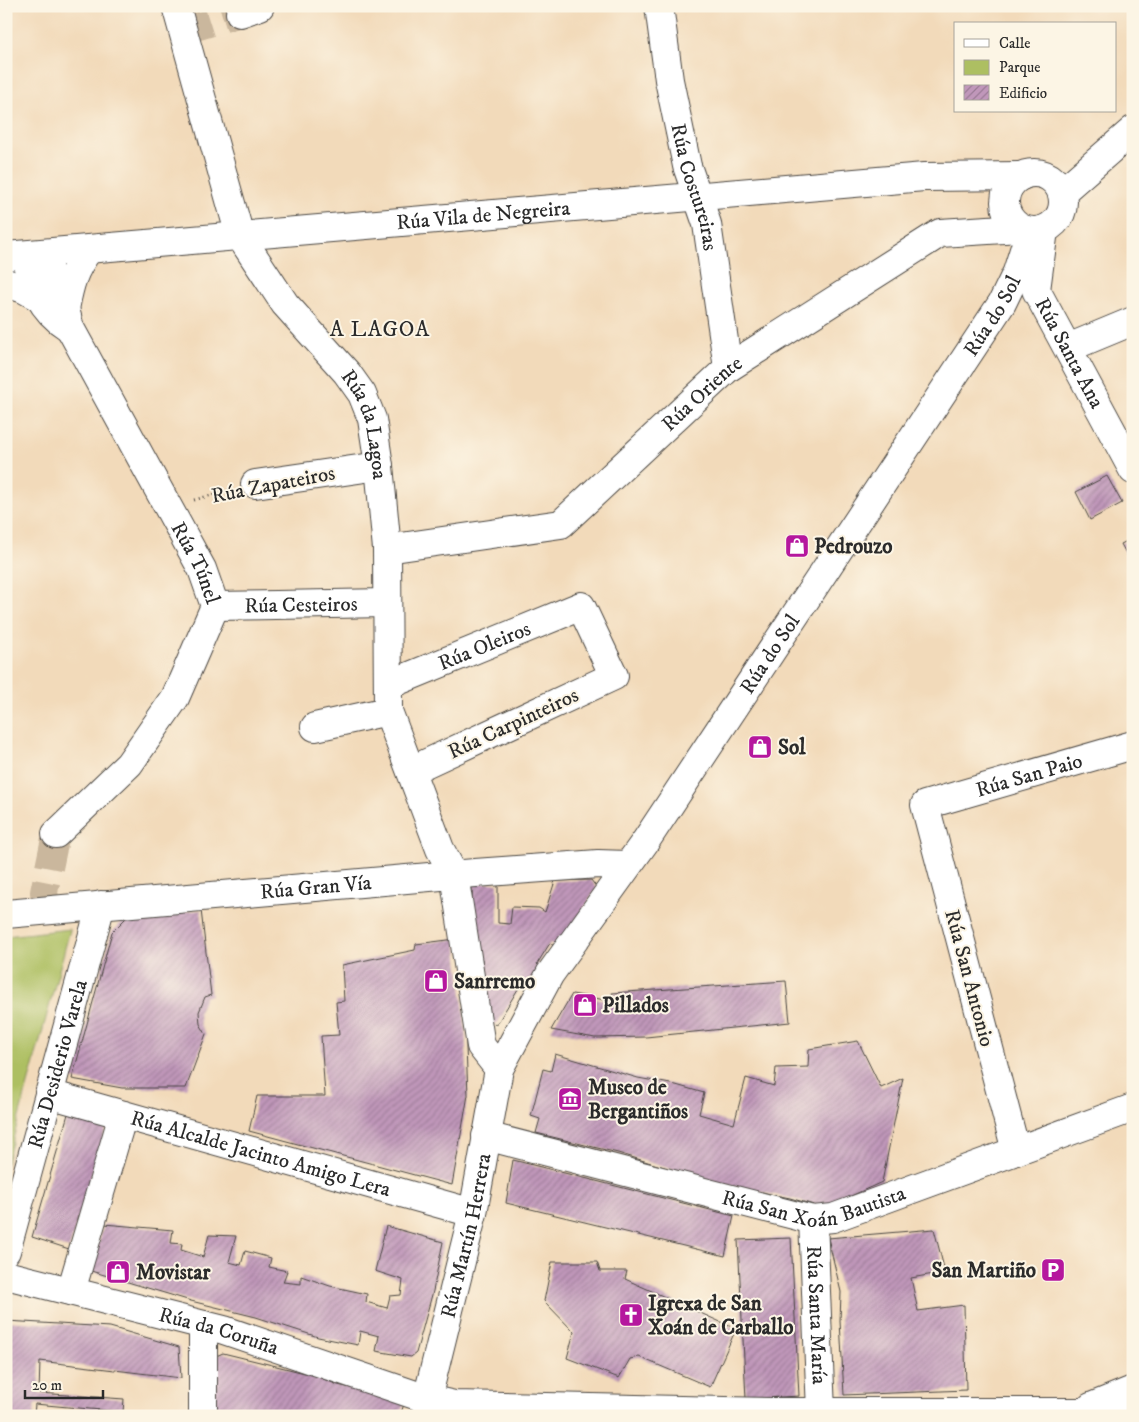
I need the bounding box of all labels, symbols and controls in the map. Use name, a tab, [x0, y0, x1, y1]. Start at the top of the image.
legend	[954, 22, 1116, 112]
text: Calle	[999, 34, 1031, 53]
text: Parque	[999, 58, 1040, 77]
text: Edificio	[999, 84, 1047, 103]
street label: Rúa Costureiras	[664, 121, 723, 253]
street label: Rúa Vila de Negreira	[395, 196, 571, 236]
street label: Rúa do Sol	[958, 271, 1028, 362]
street label: Rúa Santa Ana	[1029, 294, 1109, 413]
district label: A LAGOA	[330, 316, 430, 343]
street label: Rúa Oriente	[656, 350, 748, 437]
street label: Rúa da Lagoa	[335, 365, 392, 481]
street label: Rúa Zapateiros	[209, 460, 337, 510]
street label: Rúa Túnel	[165, 518, 225, 608]
shop icon: Pedrouzo	[784, 533, 810, 559]
place label: Pedrouzo	[814, 534, 893, 560]
street label: Rúa Cesteiros	[244, 592, 358, 619]
street label: Rúa do Sol	[735, 609, 807, 699]
street label: Rúa Oleiros	[434, 616, 535, 677]
street label: Rúa Carpinteiros	[444, 682, 583, 765]
shop icon: Sol	[747, 734, 773, 760]
place label: Sol	[778, 735, 806, 761]
street label: Rúa San Paio	[973, 748, 1086, 804]
street label: Rúa Gran Vía	[259, 870, 373, 906]
street label: Rúa San Antonio	[938, 907, 1000, 1050]
shop icon: Sanrremo	[423, 968, 449, 994]
place label: Sanrremo	[454, 969, 535, 995]
street label: Rúa Desiderio Varela	[23, 977, 94, 1152]
shop icon: Pillados	[572, 992, 598, 1018]
place label: Pillados	[602, 993, 669, 1019]
place label: Museo de Bergantiños	[588, 1075, 688, 1125]
museum icon: Museo de Bergantiños	[557, 1086, 583, 1112]
street label: Rúa Alcalde Jacinto Amigo Lera	[128, 1106, 394, 1203]
street label: Rúa Martín Herrera	[435, 1151, 498, 1321]
street label: Rúa San Xoán Bautista	[718, 1177, 908, 1205]
text: Rúa San Xoán Bautista	[719, 1180, 909, 1235]
street label: Rúa Santa María	[800, 1245, 832, 1385]
parking icon: San Martiño	[1040, 1257, 1066, 1283]
place label: San Martiño	[931, 1258, 1036, 1284]
shop icon: Movistar	[105, 1259, 131, 1285]
place label: Movistar	[136, 1260, 211, 1286]
place label: Igrexa de San Xoán de Carballo	[648, 1291, 794, 1341]
street label: Rúa da Coruña	[156, 1302, 282, 1362]
church icon: Igrexa de San Xoán de Carballo	[618, 1302, 644, 1328]
scale bar	[25, 1367, 102, 1399]
text: 20 m	[32, 1376, 62, 1395]

